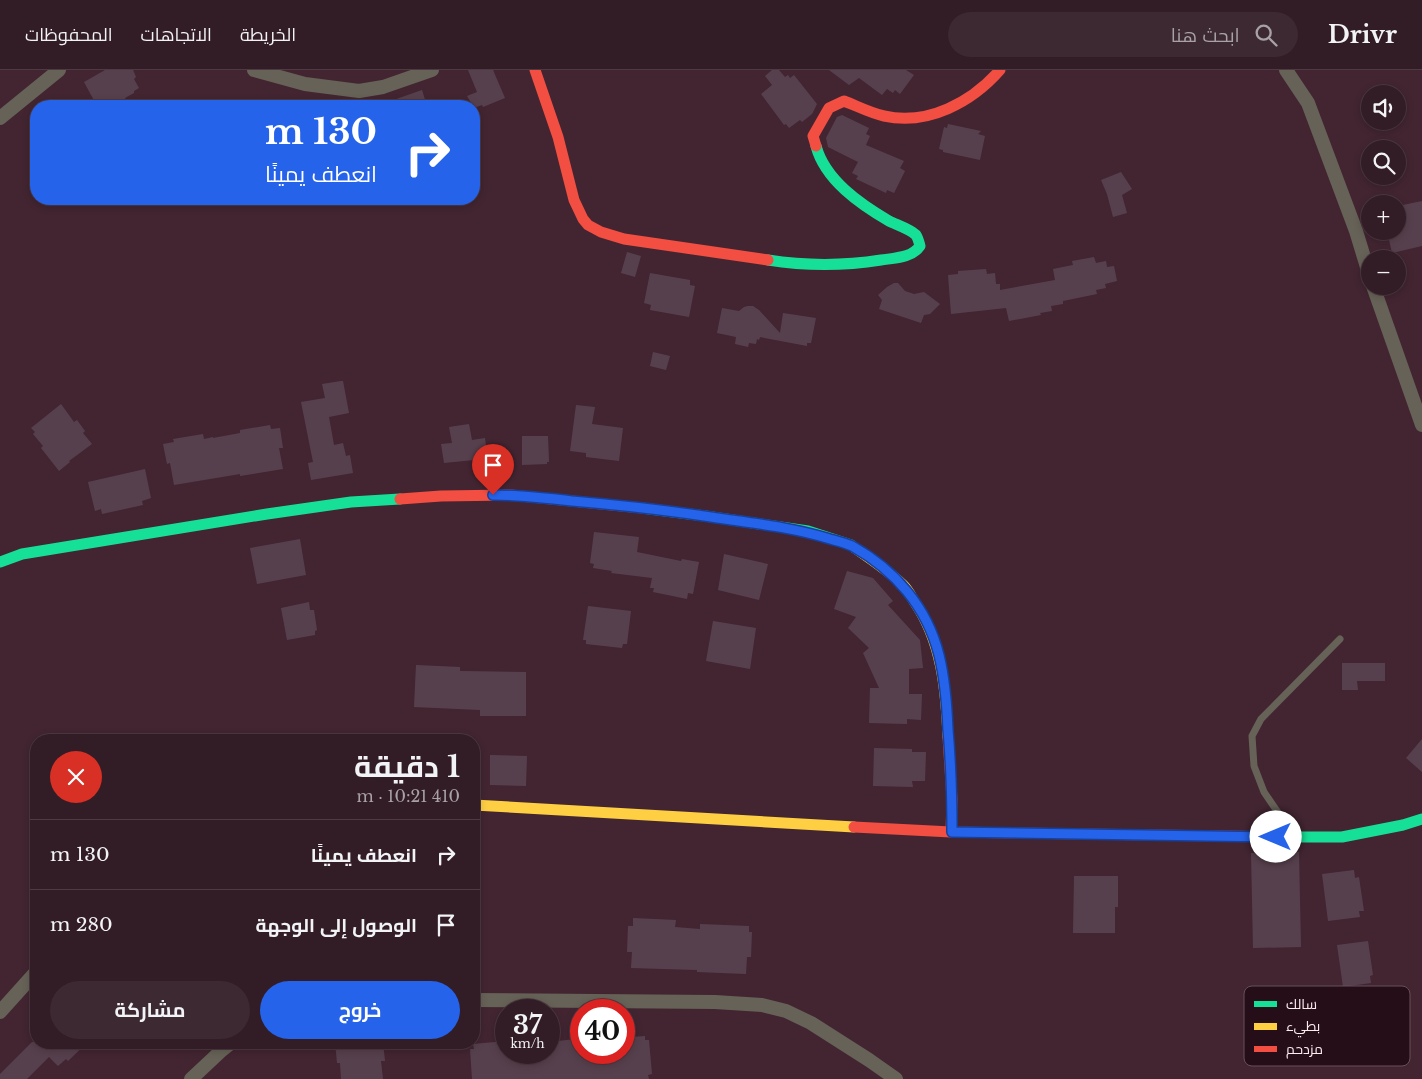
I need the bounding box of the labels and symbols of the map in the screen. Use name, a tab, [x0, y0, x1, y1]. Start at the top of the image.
pin	[472, 444, 514, 495]
position arrow	[1249, 810, 1301, 862]
legend	[1244, 986, 1410, 1066]
text: سالك	[1286, 995, 1317, 1013]
speed limit sign: 40	[570, 999, 635, 1064]
text: بطيء	[1286, 1017, 1320, 1038]
text: مزدحم	[1286, 1040, 1323, 1059]

